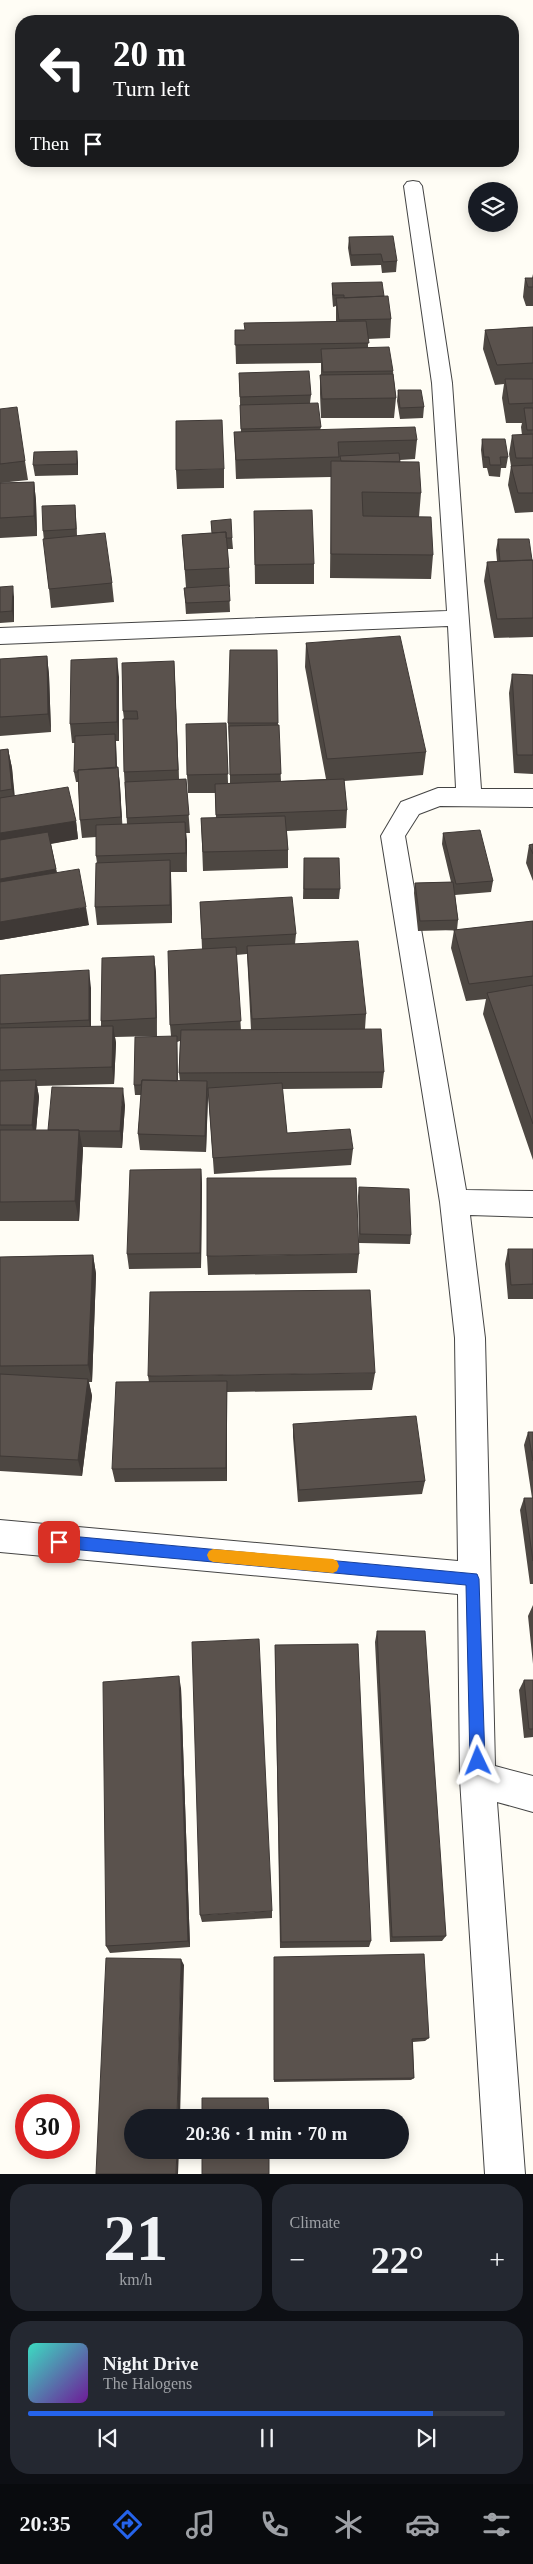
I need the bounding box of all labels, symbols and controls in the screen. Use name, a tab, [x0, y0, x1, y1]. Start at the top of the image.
icon: left	[30, 35, 95, 100]
text: 20 m	[113, 35, 186, 74]
text: Turn left	[113, 76, 190, 101]
icon: arrive	[79, 130, 107, 158]
text: Then	[30, 133, 69, 154]
map controls	[468, 182, 518, 232]
button: layers	[468, 182, 518, 232]
pin	[38, 1521, 80, 1563]
icon: arrive	[45, 1528, 73, 1556]
position arrow	[451, 1734, 503, 1786]
speed limit sign: 30	[15, 2094, 80, 2159]
text: 20:36 · 1 min · 70 m	[186, 2123, 347, 2144]
text: 21	[103, 2202, 168, 2274]
text: Climate	[290, 2214, 340, 2231]
text: 22°	[371, 2239, 424, 2281]
text: −	[290, 2244, 305, 2275]
text: +	[489, 2244, 505, 2275]
text: km/h	[119, 2271, 152, 2288]
text: Night Drive	[103, 2353, 199, 2374]
text: The Halogens	[103, 2375, 192, 2392]
icon: previous	[94, 2424, 122, 2452]
icon: pause	[253, 2424, 281, 2452]
icon: next	[412, 2424, 440, 2452]
icon: directions	[110, 2507, 145, 2542]
icon: music	[183, 2507, 218, 2542]
icon: phone	[257, 2507, 292, 2542]
icon: climate	[331, 2507, 366, 2542]
icon: car	[405, 2507, 440, 2542]
icon: filters	[479, 2507, 514, 2542]
text: 20:35	[19, 2511, 71, 2536]

